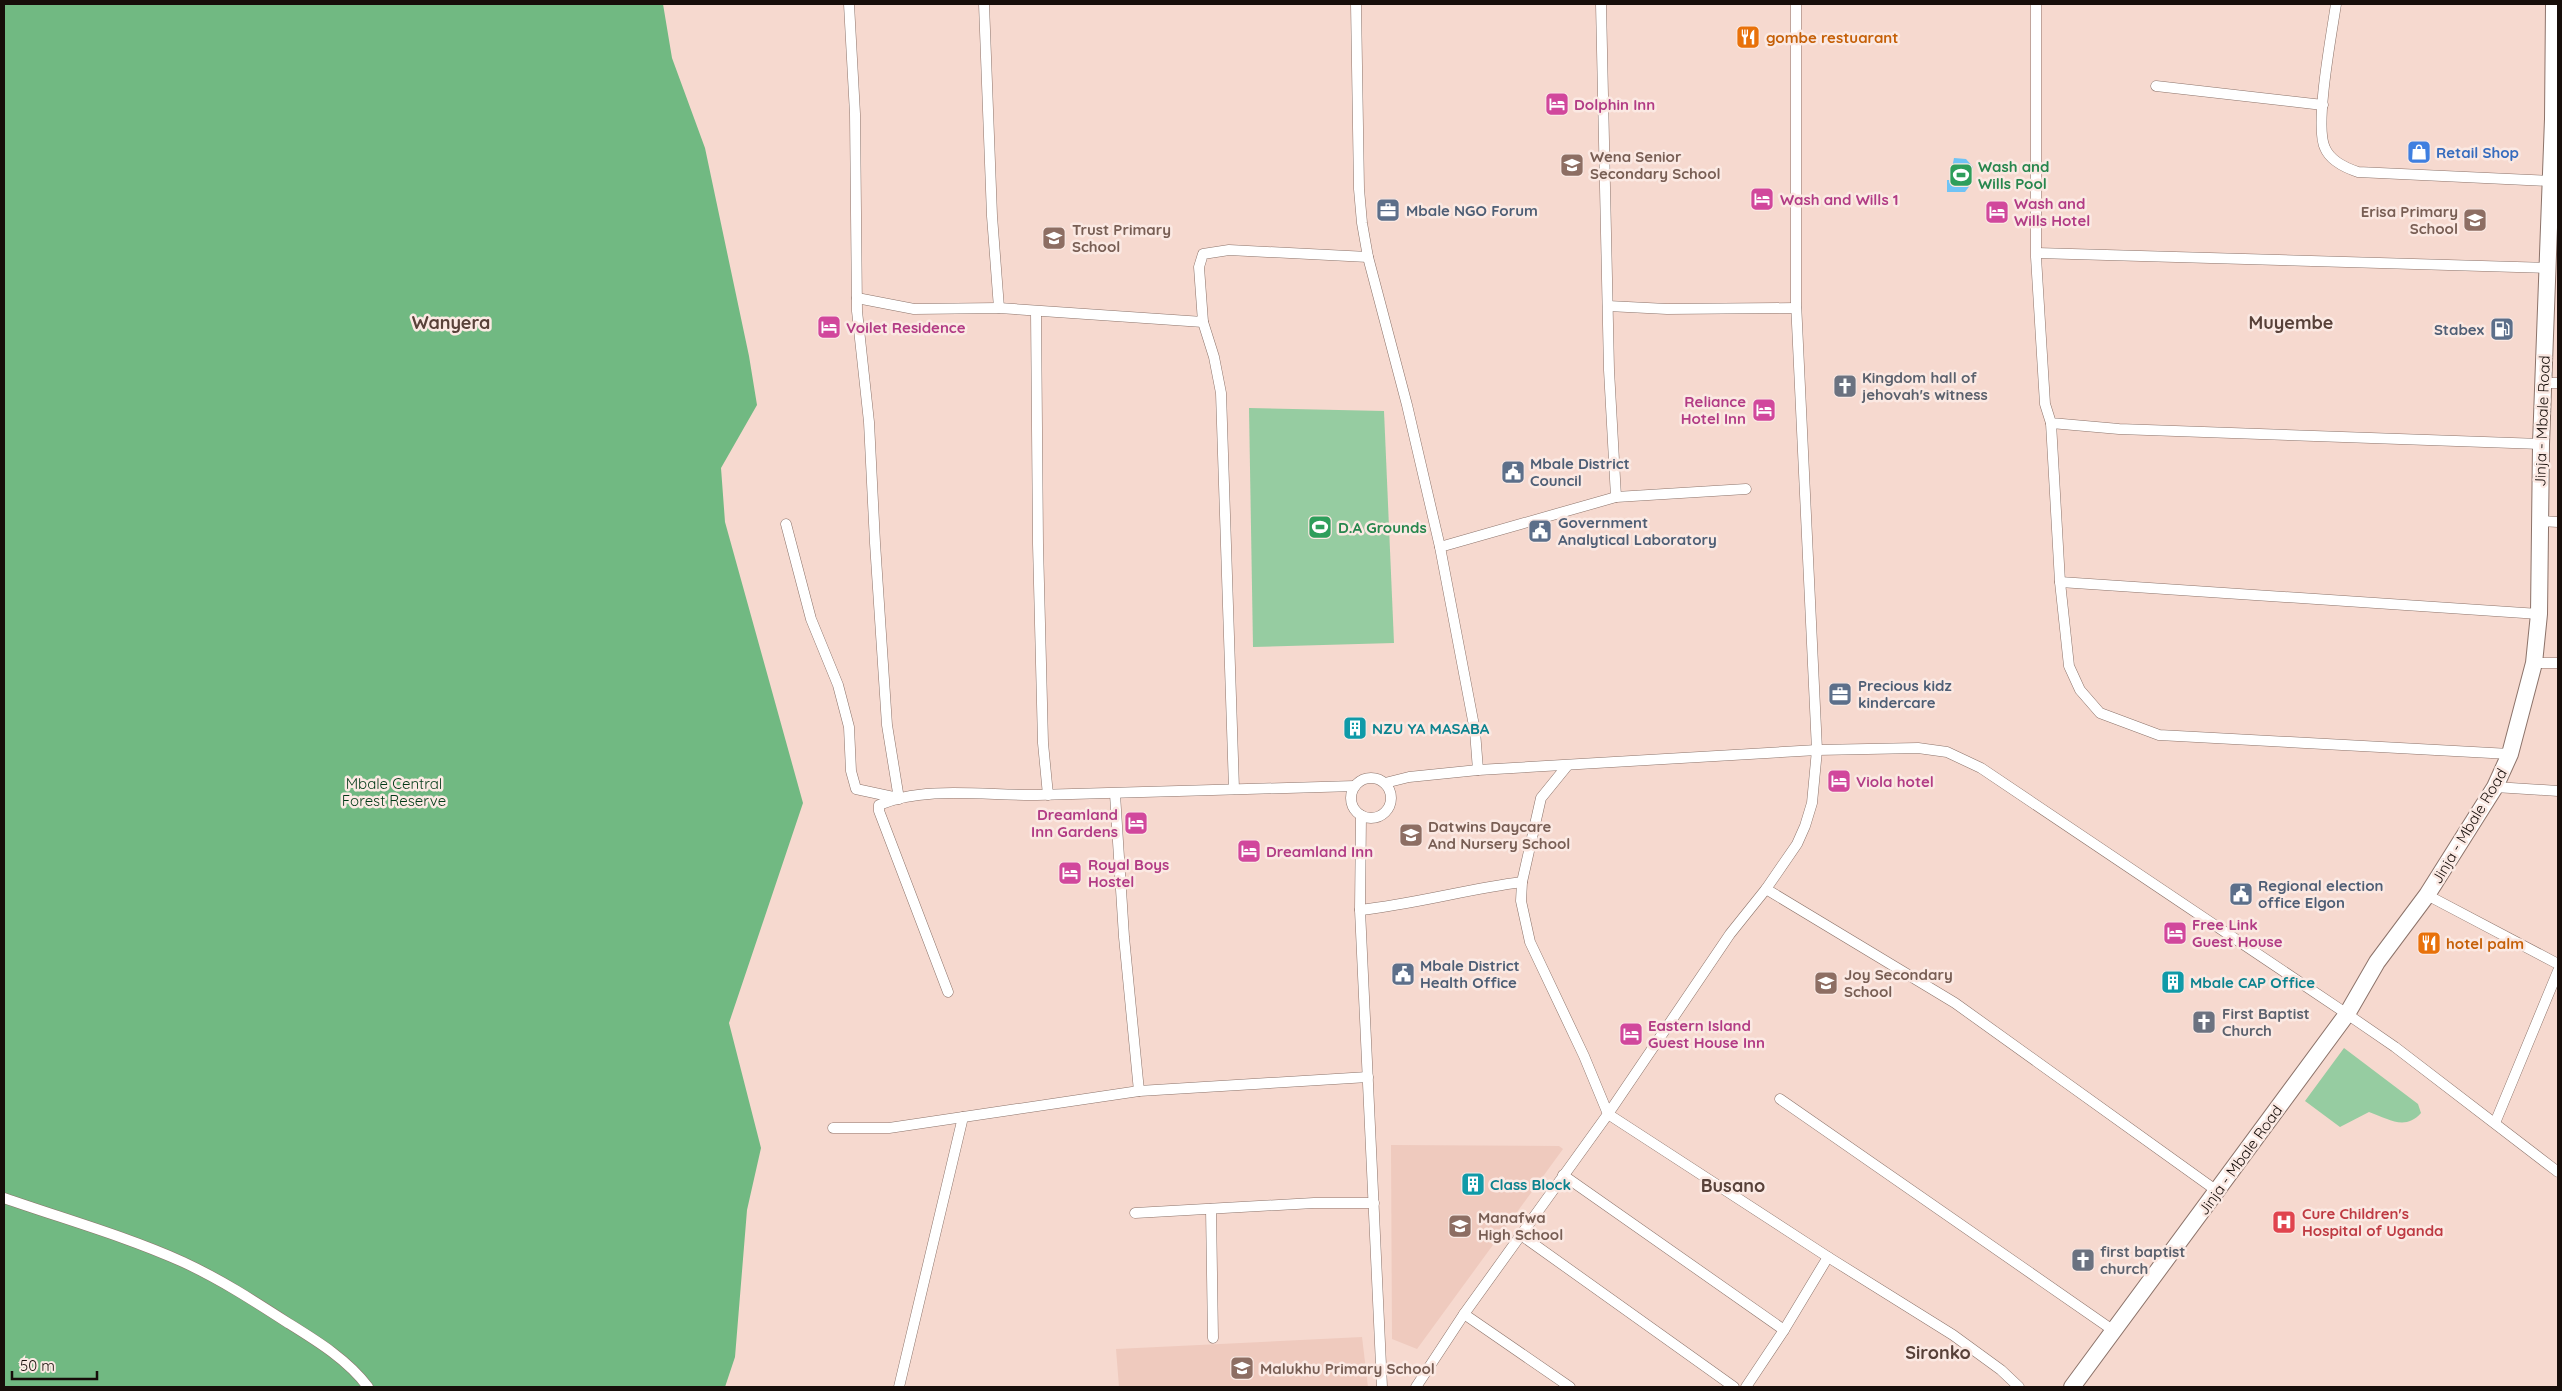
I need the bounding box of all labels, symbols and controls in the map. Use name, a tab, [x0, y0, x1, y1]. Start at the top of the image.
restaurant icon: gombe restuarant	[1735, 24, 1761, 50]
place label: gombe restuarant	[1766, 28, 1898, 47]
hotel icon: Dolphin Inn	[1544, 91, 1570, 117]
place label: Dolphin Inn	[1574, 95, 1655, 114]
shop icon: Retail Shop	[2406, 139, 2432, 165]
place label: Retail Shop	[2436, 143, 2519, 162]
place label: Wena Senior Secondary School	[1590, 147, 1721, 183]
school or university icon: Wena Senior Secondary School	[1559, 152, 1585, 178]
place label: Wash and Wills Pool	[1978, 157, 2049, 193]
sports icon: Wash and Wills Pool	[1948, 162, 1974, 188]
hotel icon: Wash and Wills 1	[1749, 186, 1775, 212]
place label: Wash and Wills 1	[1780, 190, 1899, 209]
place label: Wash and Wills Hotel	[2014, 194, 2090, 230]
office icon: Mbale NGO Forum	[1375, 197, 1401, 223]
hotel icon: Wash and Wills Hotel	[1984, 199, 2010, 225]
place label: Mbale NGO Forum	[1406, 201, 1538, 220]
place label: Erisa Primary School	[2361, 202, 2458, 238]
school or university icon: Erisa Primary School	[2462, 207, 2488, 233]
place label: Trust Primary School	[1072, 220, 1171, 256]
school or university icon: Trust Primary School	[1041, 225, 1067, 251]
district label: Wanyera	[412, 311, 490, 334]
district label: Muyembe	[2249, 311, 2333, 334]
hotel icon: Voilet Residence	[816, 314, 842, 340]
fuel station icon: Stabex	[2489, 316, 2515, 342]
place label: Voilet Residence	[846, 318, 966, 337]
place label: Stabex	[2434, 320, 2485, 339]
street label: Jinja - Mbale Road	[2530, 355, 2554, 487]
place label: Kingdom hall of jehovah's witness	[1861, 368, 1988, 404]
church icon: Kingdom hall of jehovah's witness	[1832, 373, 1858, 399]
place label: Reliance Hotel Inn	[1681, 392, 1746, 428]
hotel icon: Reliance Hotel Inn	[1751, 397, 1777, 423]
place label: Mbale District Council	[1530, 454, 1630, 490]
public building icon: Mbale District Council	[1500, 459, 1526, 485]
place label: Government Analytical Laboratory	[1558, 513, 1717, 549]
sports icon: D.A Grounds	[1307, 514, 1333, 540]
place label: D.A Grounds	[1338, 518, 1427, 537]
public building icon: Government Analytical Laboratory	[1527, 518, 1553, 544]
place label: Precious kidz kindercare	[1858, 676, 1952, 712]
office icon: Precious kidz kindercare	[1827, 681, 1853, 707]
building icon: NZU YA MASABA	[1342, 715, 1368, 741]
place label: NZU YA MASABA	[1372, 719, 1490, 738]
street label: Jinja - Mbale Road	[2427, 765, 2511, 887]
hotel icon: Viola hotel	[1826, 768, 1852, 794]
place label: Viola hotel	[1856, 772, 1934, 791]
park label: Mbale Central Forest Reserve	[342, 774, 446, 810]
place label: Dreamland Inn Gardens	[1031, 805, 1118, 841]
hotel icon: Dreamland Inn Gardens	[1123, 810, 1149, 836]
place label: Datwins Daycare And Nursery School	[1428, 817, 1570, 853]
school or university icon: Datwins Daycare And Nursery School	[1398, 822, 1424, 848]
hotel icon: Dreamland Inn	[1236, 838, 1262, 864]
place label: Dreamland Inn	[1266, 842, 1373, 861]
place label: Royal Boys Hostel	[1088, 855, 1169, 891]
hotel icon: Royal Boys Hostel	[1057, 860, 1083, 886]
place label: Regional election office Elgon	[2258, 876, 2383, 912]
public building icon: Regional election office Elgon	[2228, 881, 2254, 907]
place label: Free Link Guest House	[2192, 915, 2283, 951]
hotel icon: Free Link Guest House	[2162, 920, 2188, 946]
restaurant icon: hotel palm	[2416, 930, 2442, 956]
place label: hotel palm	[2446, 934, 2524, 953]
place label: Mbale District Health Office	[1420, 956, 1520, 992]
public building icon: Mbale District Health Office	[1390, 961, 1416, 987]
place label: Joy Secondary School	[1844, 965, 1953, 1001]
building icon: Mbale CAP Office	[2160, 969, 2186, 995]
school or university icon: Joy Secondary School	[1813, 970, 1839, 996]
place label: Mbale CAP Office	[2190, 973, 2315, 992]
place label: First Baptist Church	[2222, 1004, 2310, 1040]
church icon: First Baptist Church	[2191, 1009, 2217, 1035]
place label: Eastern Island Guest House Inn	[1648, 1016, 1765, 1052]
hotel icon: Eastern Island Guest House Inn	[1618, 1021, 1644, 1047]
street label: Jinja - Mbale Road	[2194, 1101, 2286, 1219]
building icon: Class Block	[1460, 1171, 1486, 1197]
district label: Busano	[1701, 1174, 1765, 1197]
place label: Class Block	[1490, 1175, 1571, 1194]
place label: Cure Children's Hospital of Uganda	[2302, 1204, 2444, 1240]
place label: Manafwa High School	[1478, 1208, 1563, 1244]
hospital icon: Cure Children's Hospital of Uganda	[2271, 1209, 2297, 1235]
school or university icon: Manafwa High School	[1447, 1213, 1473, 1239]
place label: first baptist church	[2100, 1242, 2185, 1278]
church icon: first baptist church	[2070, 1247, 2096, 1273]
district label: Sironko	[1905, 1341, 1971, 1364]
scale bar	[12, 1348, 98, 1380]
school or university icon: Malukhu Primary School	[1229, 1355, 1255, 1381]
text: 50 m	[20, 1356, 55, 1375]
place label: Malukhu Primary School	[1260, 1359, 1435, 1378]

